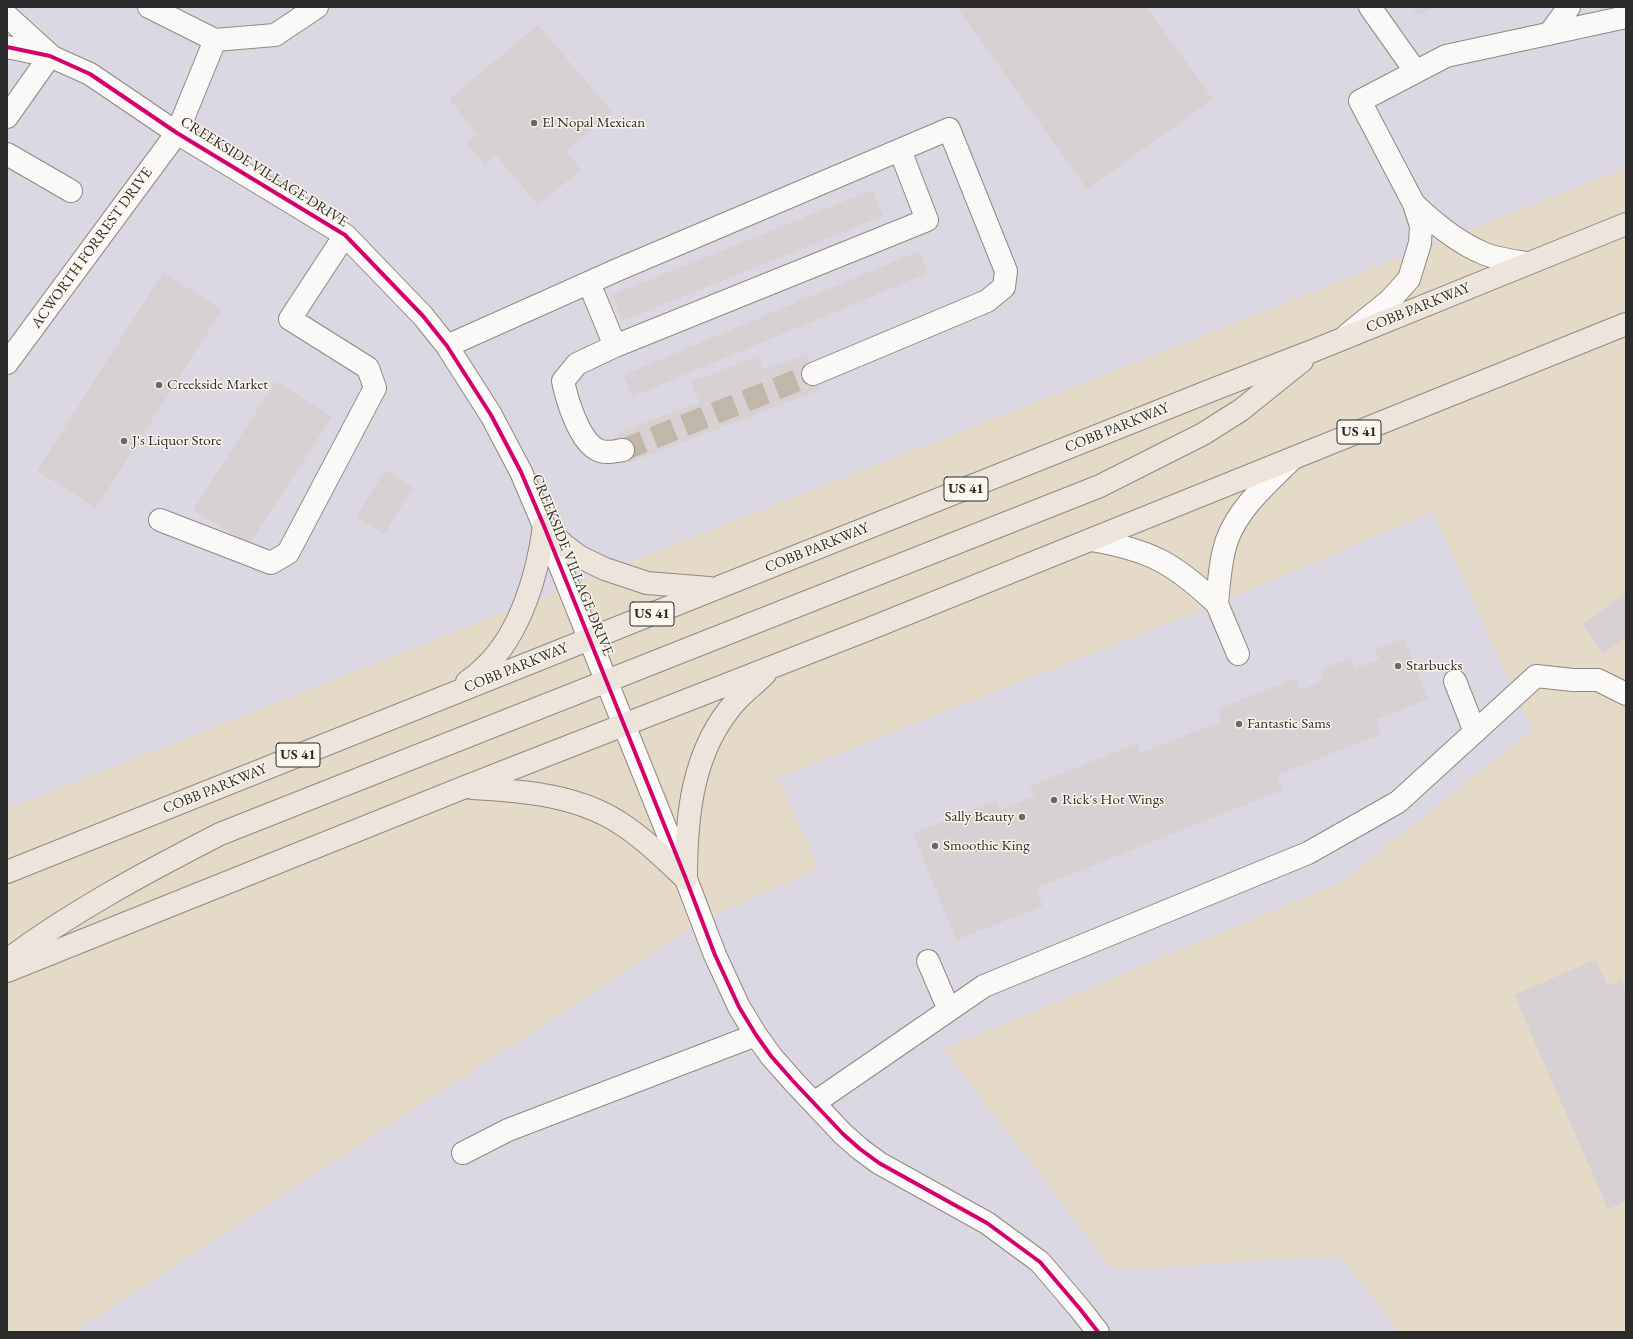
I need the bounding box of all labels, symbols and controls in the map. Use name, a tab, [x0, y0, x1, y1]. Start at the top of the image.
street label: CREEKSIDE VILLAGE DRIVE	[177, 113, 351, 231]
place label: El Nopal Mexican	[542, 114, 645, 132]
marker: El Nopal Mexican	[529, 118, 539, 128]
street label: ACWORTH FORREST DRIVE	[28, 164, 156, 332]
street label: COBB PARKWAY	[1363, 279, 1473, 337]
place label: Creekside Market	[167, 376, 268, 394]
marker: Creekside Market	[154, 380, 164, 390]
street label: COBB PARKWAY	[1062, 399, 1172, 457]
road number: US 41	[1337, 420, 1381, 444]
place label: J's Liquor Store	[132, 432, 222, 450]
marker: J's Liquor Store	[119, 436, 129, 446]
street label: CREEKSIDE VILLAGE DRIVE	[527, 472, 617, 658]
road number: US 41	[944, 477, 988, 501]
street label: COBB PARKWAY	[762, 519, 872, 577]
road number: US 41	[630, 602, 674, 626]
street label: COBB PARKWAY	[461, 639, 571, 697]
place label: Starbucks	[1406, 657, 1462, 675]
marker: Starbucks	[1393, 661, 1403, 671]
place label: Fantastic Sams	[1247, 715, 1331, 733]
marker: Fantastic Sams	[1234, 719, 1244, 729]
road number: US 41	[276, 743, 320, 767]
street label: COBB PARKWAY	[160, 760, 270, 818]
place label: Rick's Hot Wings	[1062, 791, 1164, 809]
marker: Rick's Hot Wings	[1049, 795, 1059, 805]
place label: Sally Beauty	[944, 808, 1014, 826]
marker: Sally Beauty	[1017, 812, 1027, 822]
place label: Smoothie King	[943, 837, 1030, 855]
marker: Smoothie King	[930, 841, 940, 851]

